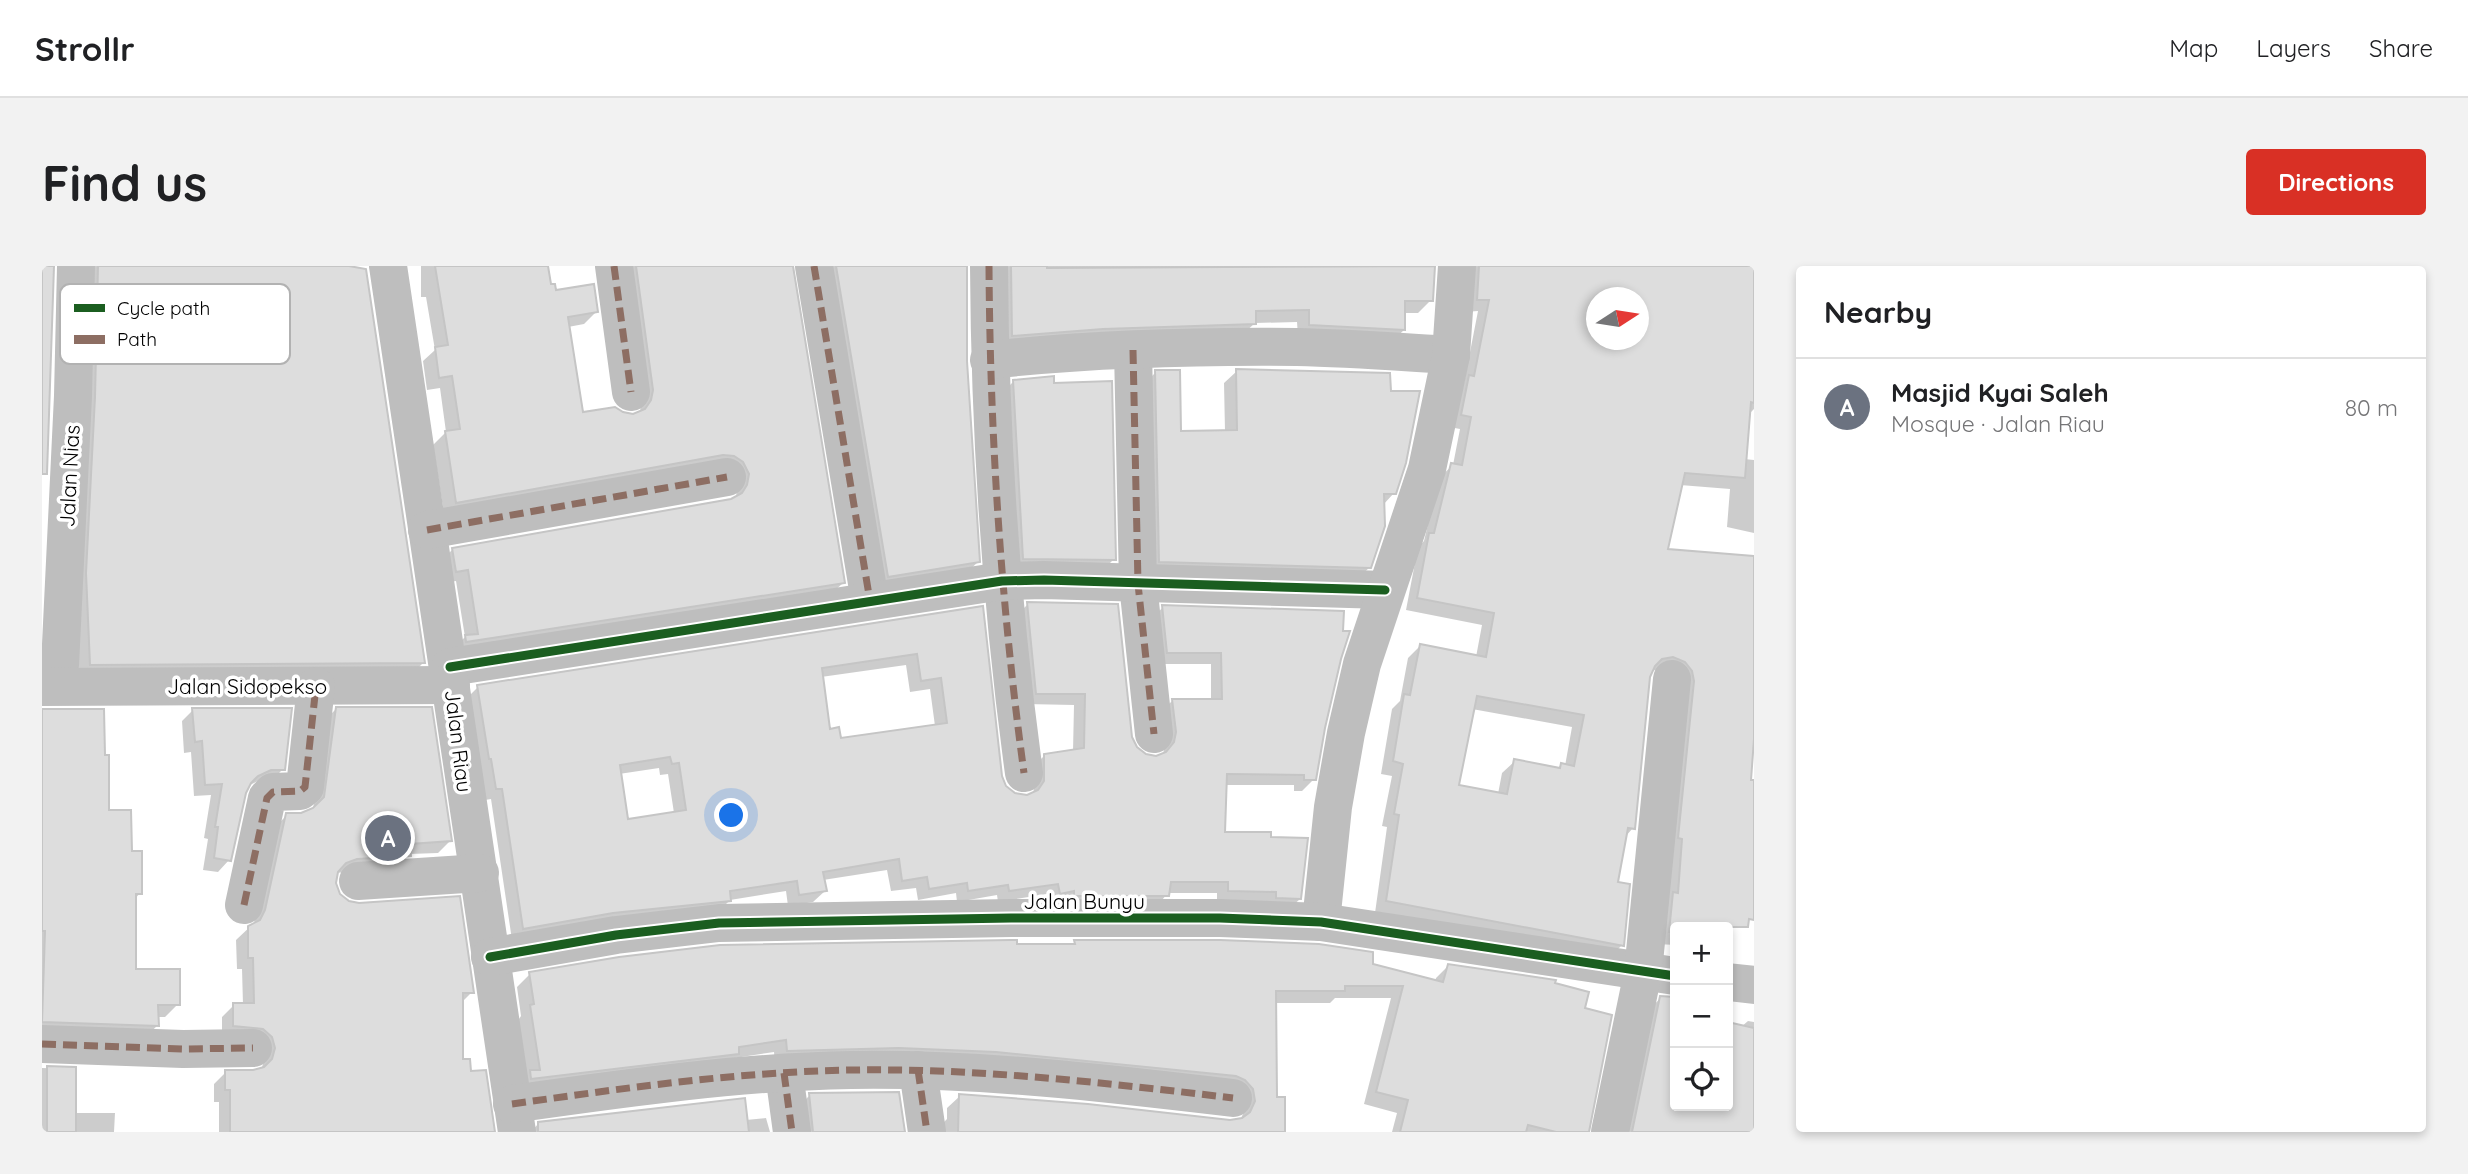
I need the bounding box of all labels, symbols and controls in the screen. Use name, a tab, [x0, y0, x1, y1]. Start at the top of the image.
text: Strollr	[35, 28, 135, 69]
text: Map	[2169, 33, 2218, 63]
text: Layers	[2256, 33, 2331, 63]
text: Share	[2369, 33, 2433, 63]
button: Directions	[2246, 149, 2426, 215]
text: Find us	[42, 152, 207, 213]
legend	[60, 284, 290, 364]
north arrow	[1586, 287, 1649, 350]
text: Nearby	[1824, 293, 1932, 331]
text: Cycle path	[117, 296, 210, 320]
text: Path	[117, 327, 157, 351]
text: Masjid Kyai Saleh	[1891, 376, 2109, 409]
text: A	[1840, 393, 1854, 422]
text: 80 m	[2345, 393, 2398, 422]
text: Mosque · Jalan Riau	[1891, 409, 2105, 438]
street label: Jalan Nias	[53, 424, 85, 528]
street label: Jalan Sidopekso	[167, 673, 327, 699]
street label: Jalan Riau	[440, 688, 478, 794]
your location	[714, 798, 748, 832]
pin: A	[365, 812, 411, 864]
street label: Jalan Bunyu	[1023, 888, 1145, 914]
map controls	[1670, 922, 1733, 1111]
button: +	[1670, 922, 1733, 985]
button: −	[1670, 985, 1733, 1048]
button: locate	[1670, 1048, 1733, 1111]

